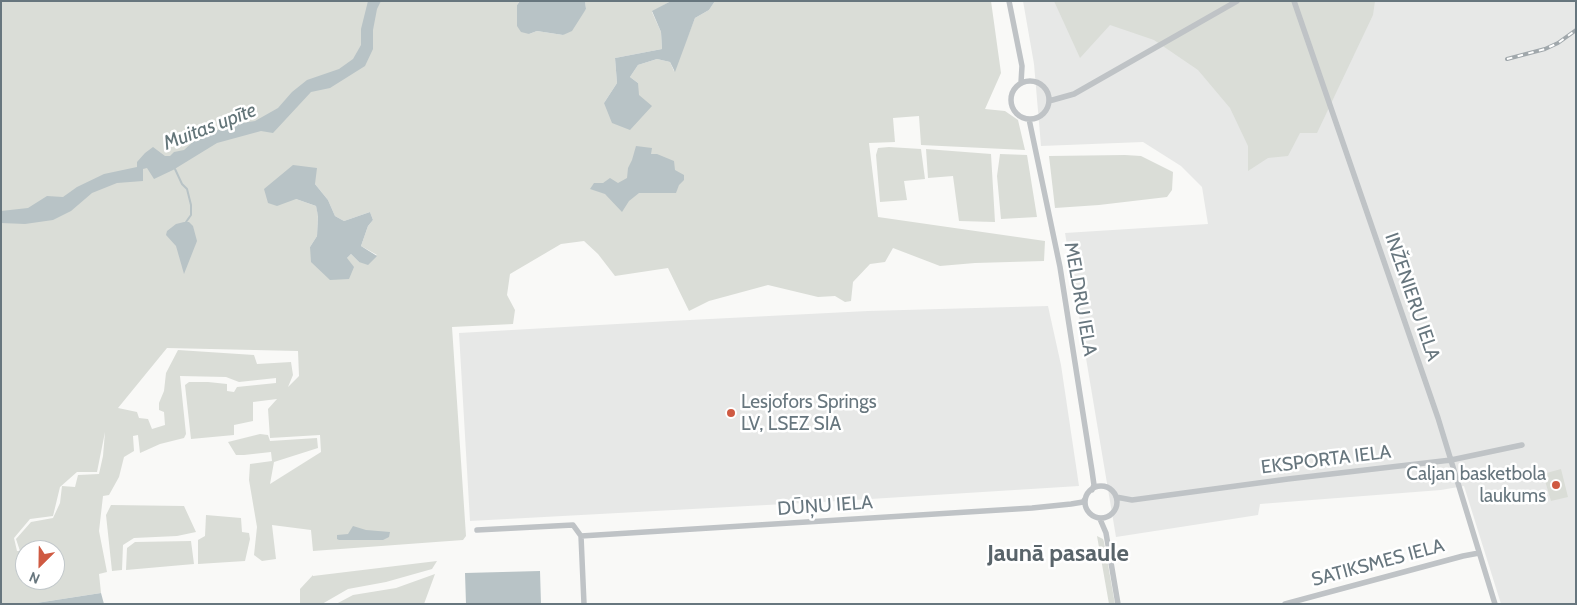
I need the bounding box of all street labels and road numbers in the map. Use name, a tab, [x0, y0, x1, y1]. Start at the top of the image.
street label: INŽENIERU IELA	[1379, 230, 1445, 364]
street label: MELDRU IELA	[1059, 240, 1101, 358]
street label: EKSPORTA IELA	[1260, 441, 1392, 479]
street label: DŪŅU IELA	[777, 491, 873, 521]
street label: SATIKSMES IELA	[1309, 534, 1447, 592]

